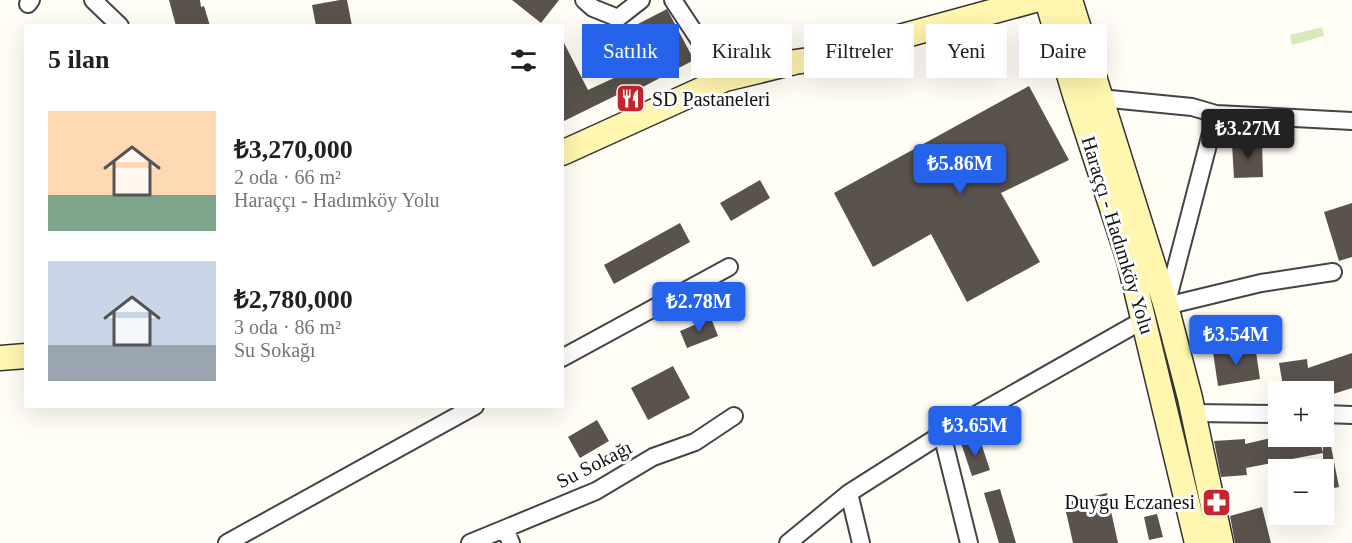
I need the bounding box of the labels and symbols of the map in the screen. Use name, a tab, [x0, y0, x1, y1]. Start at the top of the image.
restaurant icon: SD Pastaneleri	[615, 83, 647, 115]
place label: SD Pastaneleri	[652, 88, 771, 110]
pin: ₺3.27M	[1199, 109, 1297, 160]
street label: Haraççı - Hadımköy Yolu	[1076, 134, 1159, 337]
pin: ₺5.86M	[911, 144, 1009, 195]
pin: ₺2.78M	[650, 282, 748, 333]
pin: ₺3.54M	[1187, 315, 1285, 366]
pin: ₺3.65M	[926, 406, 1024, 457]
street label: Su Sokağı	[553, 435, 636, 493]
pharmacy icon: Duygu Eczanesi	[1200, 486, 1232, 518]
place label: Duygu Eczanesi	[1064, 491, 1195, 514]

